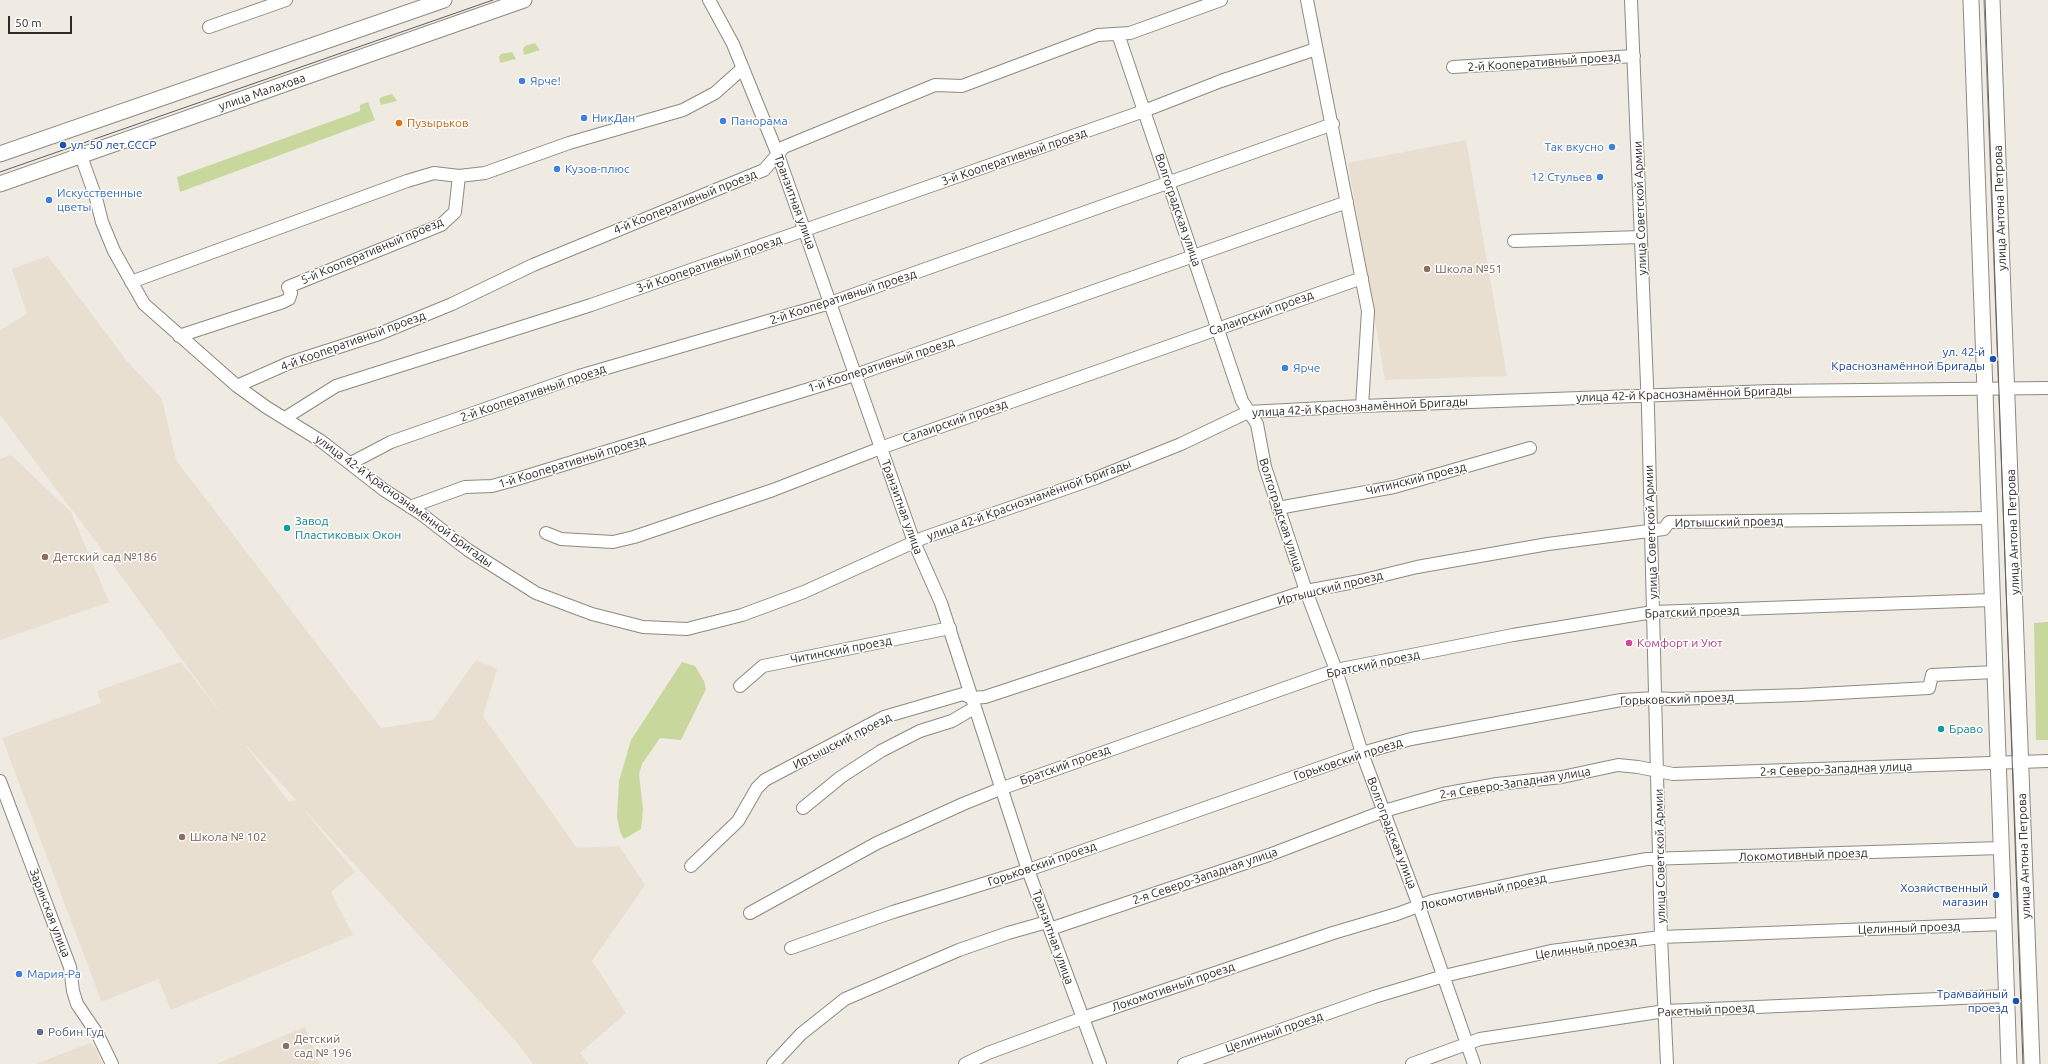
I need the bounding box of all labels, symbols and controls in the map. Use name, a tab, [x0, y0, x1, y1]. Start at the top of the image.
scale bar	[10, 8, 74, 34]
text: 50 m	[15, 16, 42, 29]
street label: 2-й Кооперативный проезд	[1467, 49, 1621, 75]
street label: улица Малахова	[217, 70, 307, 114]
place label: Ярче!	[530, 74, 561, 88]
marker: Ярче!	[517, 76, 527, 86]
place label: НикДан	[592, 111, 635, 125]
marker: НикДан	[579, 113, 589, 123]
place label: Панорама	[731, 114, 788, 128]
place label: Пузырьков	[407, 116, 469, 130]
marker: Панорама	[718, 116, 728, 126]
marker: Пузырьков	[394, 118, 404, 128]
street label: 3-й Кооперативный проезд	[939, 125, 1089, 189]
place label: ул. 50 лет СССР	[71, 138, 156, 152]
marker: ул. 50 лет СССР	[58, 140, 68, 150]
place label: Так вкусно	[1544, 140, 1604, 154]
street label: улица Советской Армии	[1630, 140, 1650, 276]
marker: Так вкусно	[1607, 142, 1617, 152]
street label: улица Антона Петрова	[1991, 145, 2009, 271]
street label: Волгоградская улица	[1152, 152, 1204, 268]
street label: Транзитная улица	[771, 153, 819, 251]
place label: Кузов-плюс	[565, 162, 630, 176]
marker: Кузов-плюс	[552, 164, 562, 174]
street label: 4-й Кооперативный проезд	[611, 167, 759, 237]
place label: 12 Стульев	[1531, 170, 1592, 184]
marker: 12 Стульев	[1595, 172, 1605, 182]
place label: Искусственные цветы	[57, 186, 143, 214]
marker: Искусственные цветы	[44, 195, 54, 205]
street label: 5-й Кооперативный проезд	[299, 214, 445, 288]
street label: 3-й Кооперативный проезд	[634, 232, 784, 296]
place label: Школа №51	[1435, 262, 1502, 276]
marker: Школа №51	[1422, 264, 1432, 274]
street label: 2-й Кооперативный проезд	[768, 266, 918, 328]
street label: Салаирский проезд	[1207, 287, 1315, 339]
street label: 4-й Кооперативный проезд	[279, 308, 427, 374]
street label: 1-й Кооперативный проезд	[806, 334, 956, 396]
place label: ул. 42-й Краснознамённой Бригады	[1831, 345, 1985, 373]
marker: ул. 42-й Краснознамённой Бригады	[1988, 354, 1998, 364]
street label: 2-й Кооперативный проезд	[458, 361, 608, 425]
place label: Ярче	[1293, 361, 1320, 375]
marker: Ярче	[1280, 363, 1290, 373]
street label: улица 42-й Краснознамённой Бригады	[1576, 383, 1792, 405]
street label: улица 42-й Краснознамённой Бригады	[1252, 394, 1468, 420]
street label: Салаирский проезд	[901, 396, 1009, 446]
street label: улица 42-й Краснознамённой Бригады	[312, 432, 496, 570]
street label: 1-й Кооперативный проезд	[497, 433, 647, 491]
street label: улица 42-й Краснознамённой Бригады	[925, 456, 1133, 544]
street label: Волгоградская улица	[1256, 456, 1306, 574]
street label: Транзитная улица	[878, 458, 926, 556]
street label: Читинский проезд	[1364, 460, 1468, 498]
street label: улица Советской Армии	[1641, 464, 1661, 600]
street label: улица Антона Петрова	[2004, 469, 2022, 595]
place label: Завод Пластиковых Окон	[295, 514, 401, 542]
street label: Иртышский проезд	[1675, 514, 1783, 530]
marker: Завод Пластиковых Окон	[282, 523, 292, 533]
place label: Детский сад №186	[53, 550, 157, 564]
marker: Детский сад №186	[40, 552, 50, 562]
street label: Иртышский проезд	[1276, 568, 1384, 608]
street label: Братский проезд	[1644, 603, 1740, 621]
street label: Читинский проезд	[789, 633, 893, 667]
place label: Комфорт и Уют	[1637, 636, 1722, 650]
marker: Комфорт и Уют	[1624, 638, 1634, 648]
street label: Братский проезд	[1325, 647, 1421, 681]
street label: Горьковский проезд	[1620, 690, 1734, 708]
street label: Иртышский проезд	[790, 710, 894, 772]
place label: Браво	[1949, 722, 1983, 736]
marker: Браво	[1936, 724, 1946, 734]
street label: Горьковский проезд	[1292, 735, 1404, 783]
street label: Братский проезд	[1018, 742, 1112, 788]
street label: 2-я Северо-Западная улица	[1759, 759, 1913, 779]
street label: 2-я Северо-Западная улица	[1439, 764, 1591, 802]
street label: Волгоградская улица	[1364, 775, 1420, 891]
street label: улица Советской Армии	[1652, 789, 1668, 923]
street label: улица Антона Петрова	[2015, 793, 2033, 919]
place label: Школа № 102	[190, 830, 267, 844]
marker: Школа № 102	[177, 832, 187, 842]
street label: Горьковский проезд	[986, 839, 1098, 889]
street label: 2-я Северо-Западная улица	[1131, 844, 1279, 908]
street label: Локомотивный проезд	[1738, 846, 1868, 864]
street label: Заринская улица	[26, 867, 74, 959]
street label: Локомотивный проезд	[1418, 870, 1548, 914]
place label: Хозяйственный магазин	[1900, 881, 1988, 909]
street label: Транзитная улица	[1029, 888, 1077, 986]
marker: Хозяйственный магазин	[1991, 890, 2001, 900]
street label: Целинный проезд	[1858, 919, 1960, 937]
street label: Целинный проезд	[1534, 934, 1638, 962]
street label: Локомотивный проезд	[1110, 959, 1236, 1015]
place label: Мария-Ра	[27, 967, 81, 981]
marker: Мария-Ра	[14, 969, 24, 979]
place label: Трамвайный проезд	[1937, 987, 2008, 1015]
marker: Трамвайный проезд	[2011, 996, 2021, 1006]
street label: Ракетный проезд	[1657, 1000, 1755, 1020]
street label: Целинный проезд	[1223, 1009, 1325, 1055]
place label: Робин Гуд	[48, 1025, 104, 1039]
marker: Робин Гуд	[35, 1027, 45, 1037]
place label: Детский сад № 196	[294, 1032, 352, 1060]
marker: Детский сад № 196	[281, 1041, 291, 1051]

